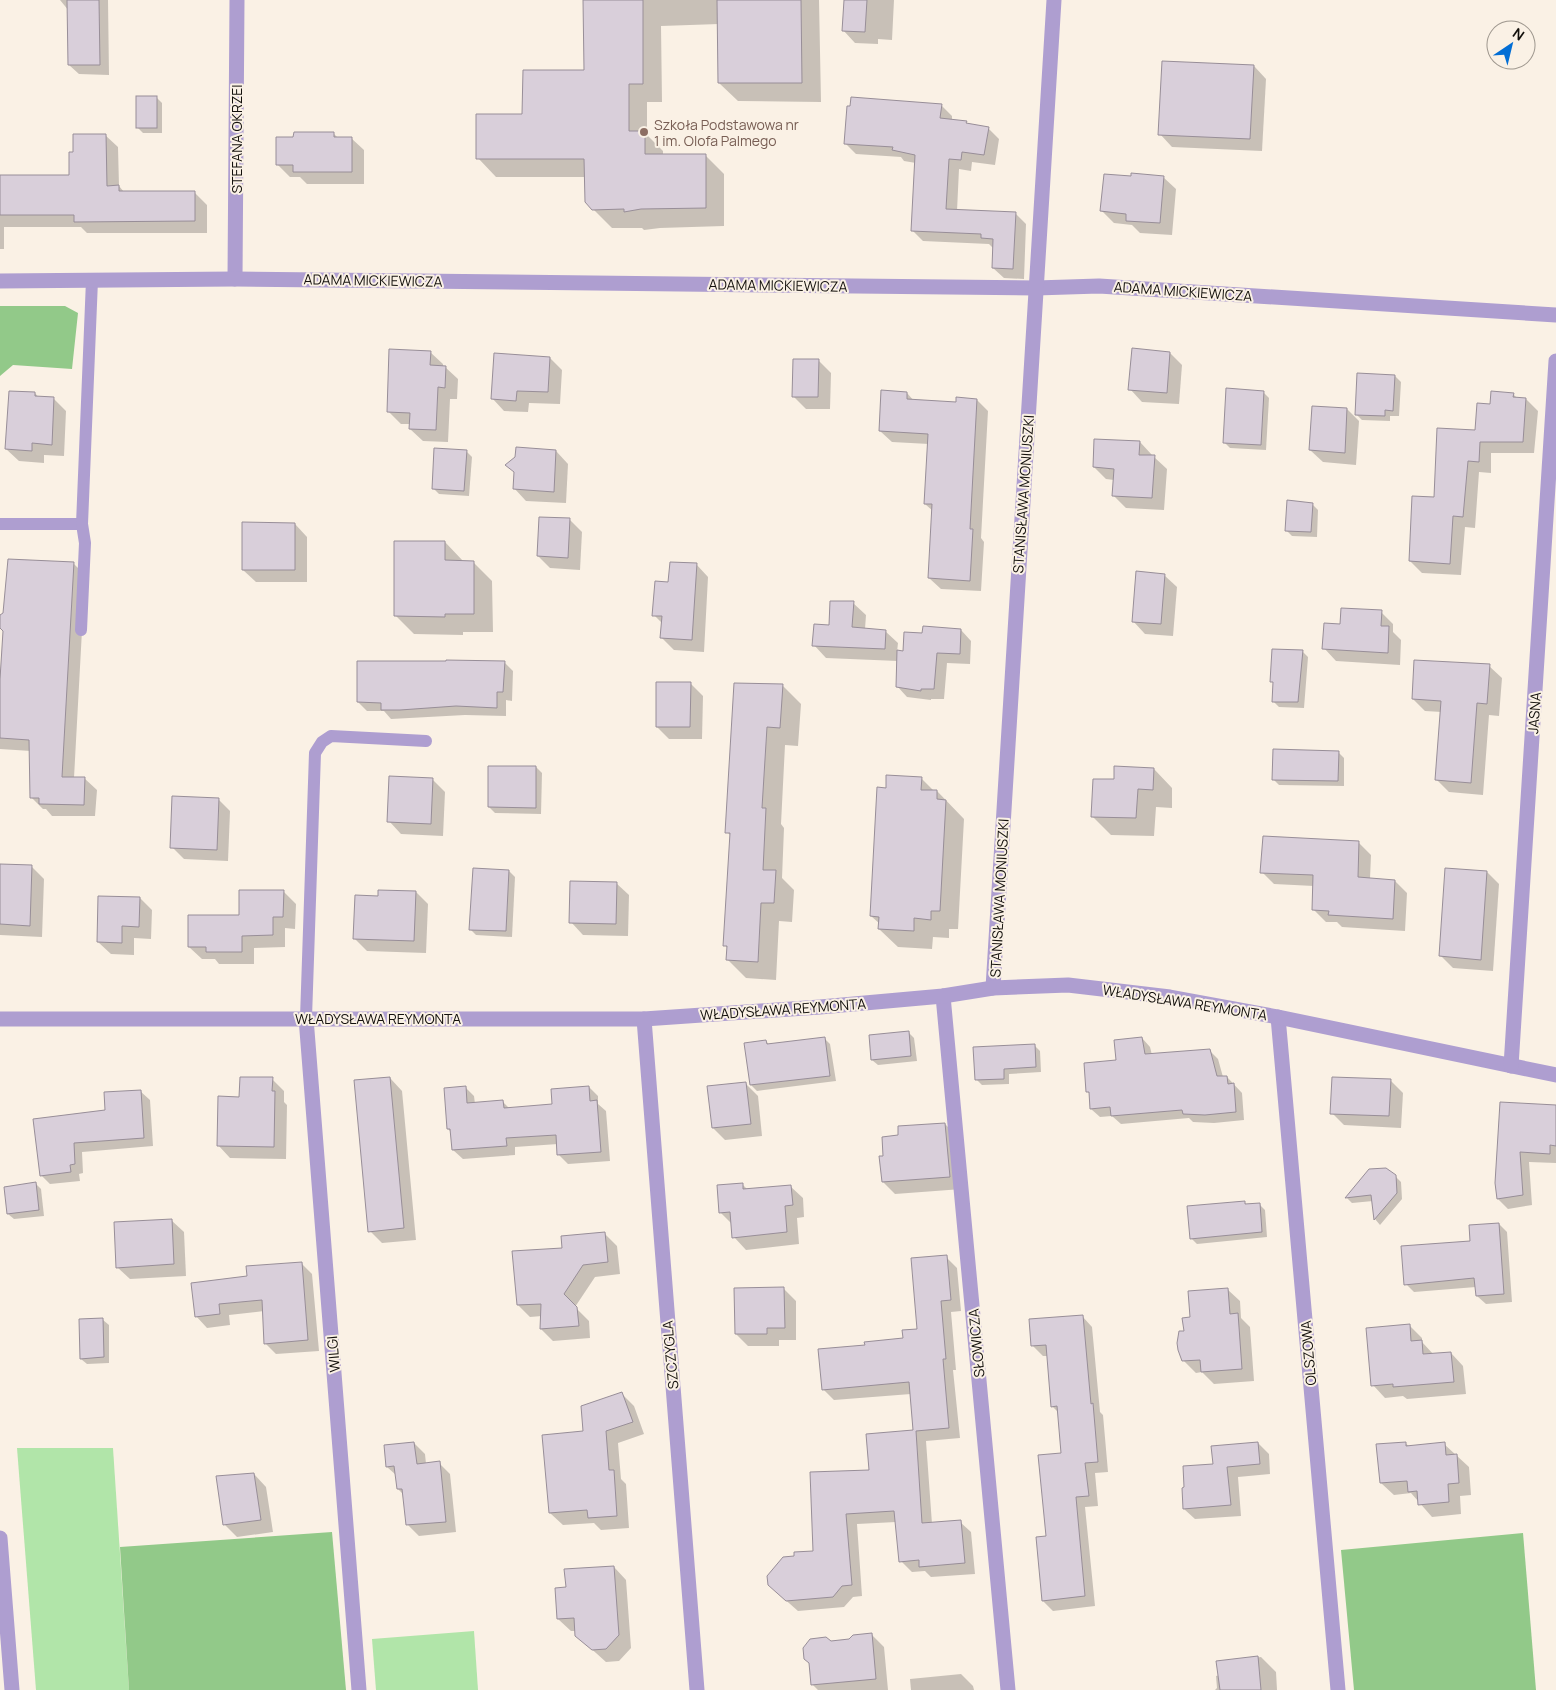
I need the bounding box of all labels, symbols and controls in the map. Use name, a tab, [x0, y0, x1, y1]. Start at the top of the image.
north arrow	[1486, 20, 1536, 70]
text: N	[1509, 23, 1528, 45]
street label: STEFANA OKRZEI	[227, 84, 246, 194]
place label: Szkoła Podstawowa nr 1 im. Olofa Palmego	[654, 115, 799, 150]
marker: Szkoła Podstawowa nr 1 im. Olofa Palmego	[638, 126, 650, 138]
street label: ADAMA MICKIEWICZA	[303, 269, 443, 291]
street label: ADAMA MICKIEWICZA	[708, 274, 848, 296]
street label: ADAMA MICKIEWICZA	[1113, 277, 1253, 305]
street label: STANISŁAWA MONIUSZKI	[1008, 414, 1038, 574]
street label: JASNA	[1523, 691, 1545, 735]
street label: STANISŁAWA MONIUSZKI	[985, 818, 1013, 978]
street label: WŁADYSŁAWA REYMONTA	[1101, 980, 1269, 1024]
street label: WŁADYSŁAWA REYMONTA	[699, 994, 867, 1024]
street label: WŁADYSŁAWA REYMONTA	[295, 1009, 461, 1028]
street label: SŁOWICZA	[964, 1308, 988, 1378]
street label: SZCZYGLA	[658, 1320, 682, 1390]
street label: OLSZOWA	[1296, 1320, 1320, 1386]
street label: WILGI	[322, 1335, 344, 1373]

